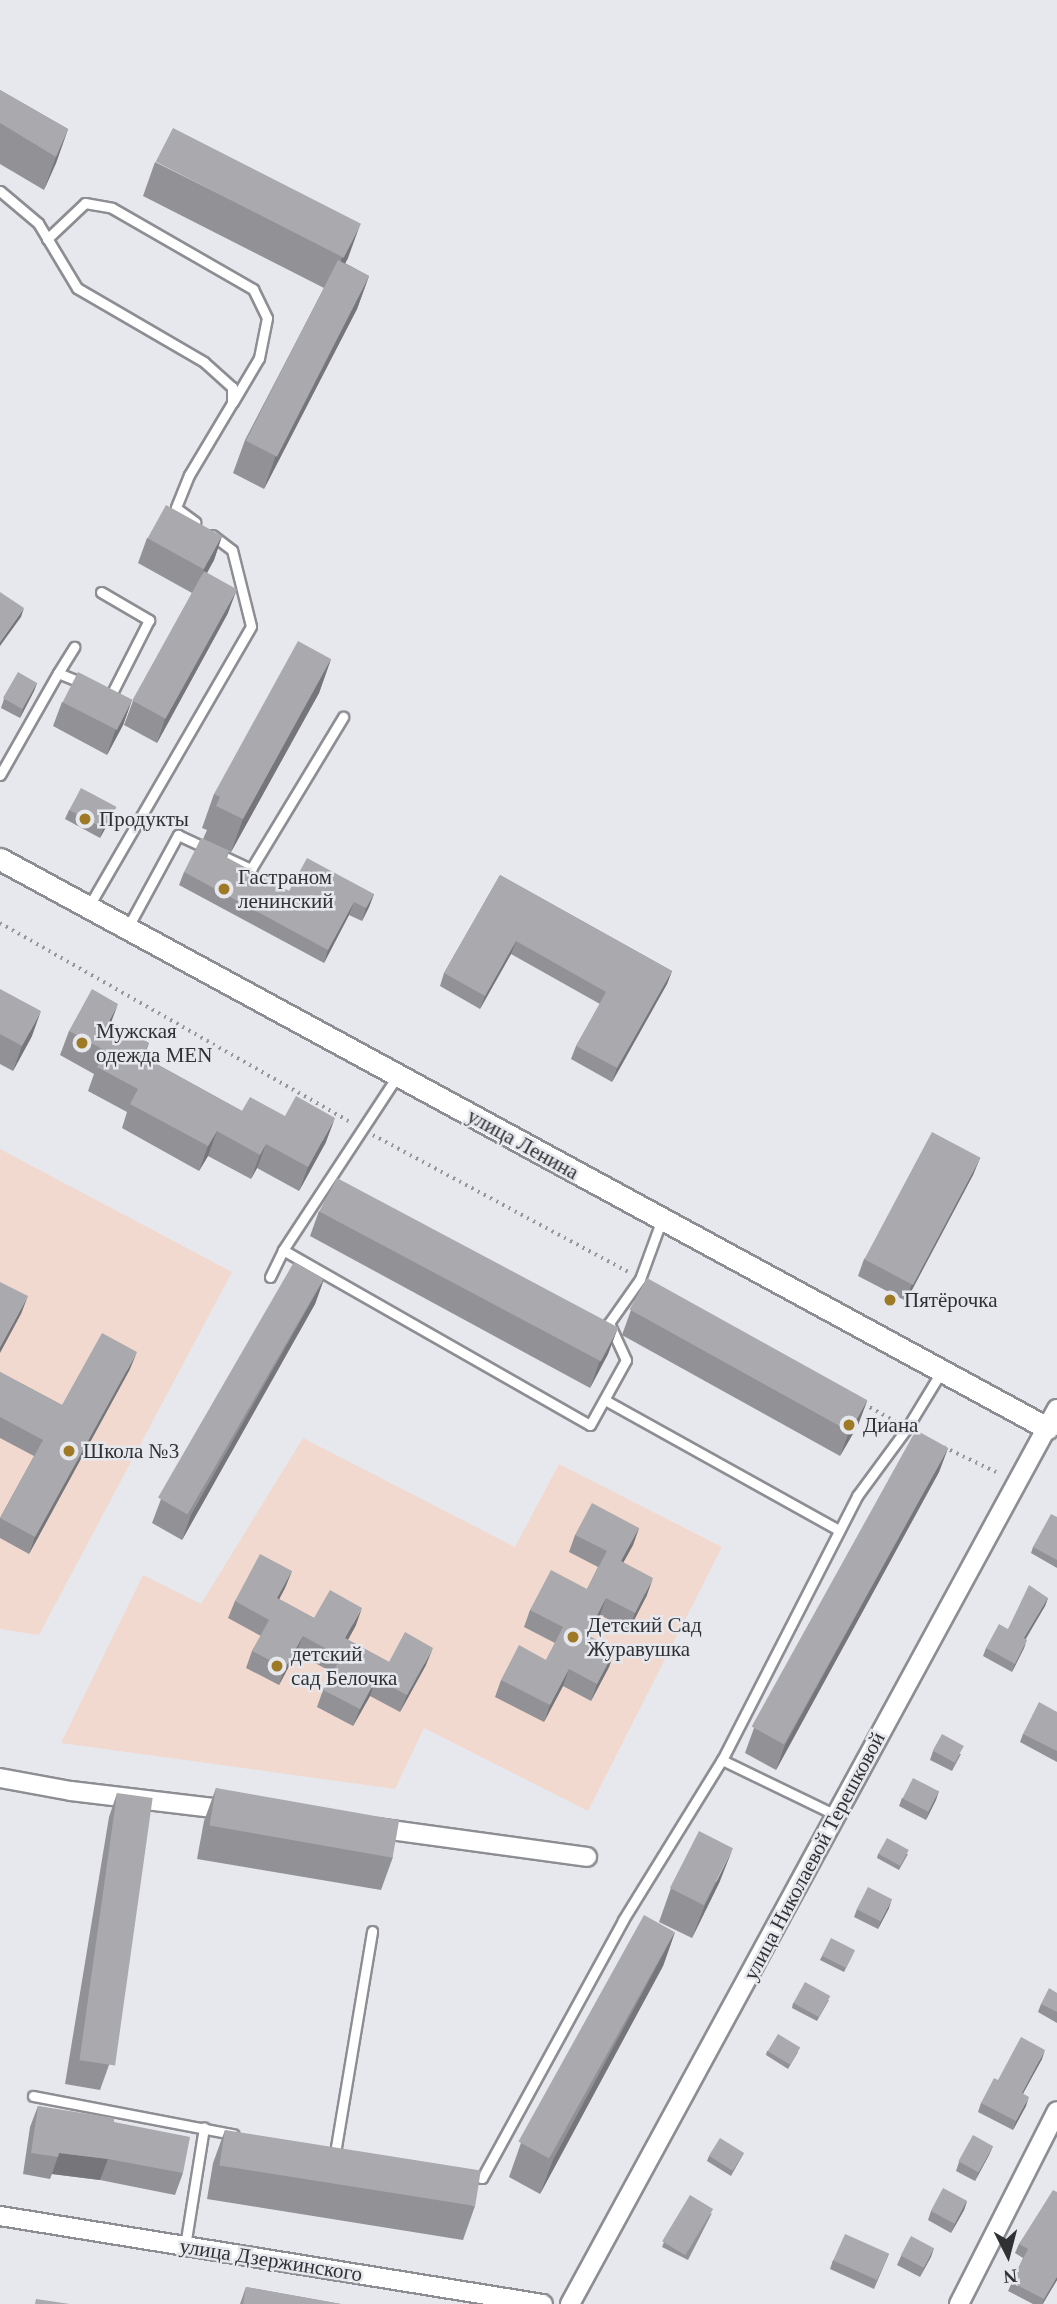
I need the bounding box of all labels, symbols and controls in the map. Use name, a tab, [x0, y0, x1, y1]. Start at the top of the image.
place label: Продукты	[99, 806, 189, 832]
marker: Продукты	[77, 811, 93, 827]
place label: Гастраном ленинский	[238, 864, 334, 914]
marker: Гастраном ленинский	[216, 881, 232, 897]
place label: Мужская одежда MEN	[96, 1018, 212, 1068]
marker: Мужская одежда MEN	[74, 1035, 90, 1051]
street label: улица Ленина	[463, 1103, 583, 1185]
place label: Пятёрочка	[904, 1287, 998, 1313]
marker: Пятёрочка	[882, 1292, 898, 1308]
place label: Диана	[863, 1412, 918, 1438]
marker: Диана	[841, 1417, 857, 1433]
place label: Школа №3	[83, 1438, 179, 1464]
marker: Школа №3	[61, 1443, 77, 1459]
place label: Детский Сад Журавушка	[587, 1612, 702, 1662]
marker: Детский Сад Журавушка	[565, 1629, 581, 1645]
place label: детский сад Белочка	[291, 1641, 397, 1691]
marker: детский сад Белочка	[269, 1658, 285, 1674]
street label: улица Николаевой Терешковой	[738, 1728, 890, 1984]
north arrow	[973, 2220, 1043, 2290]
street label: улица Дзержинского	[178, 2233, 364, 2287]
text: N	[1002, 2265, 1018, 2288]

